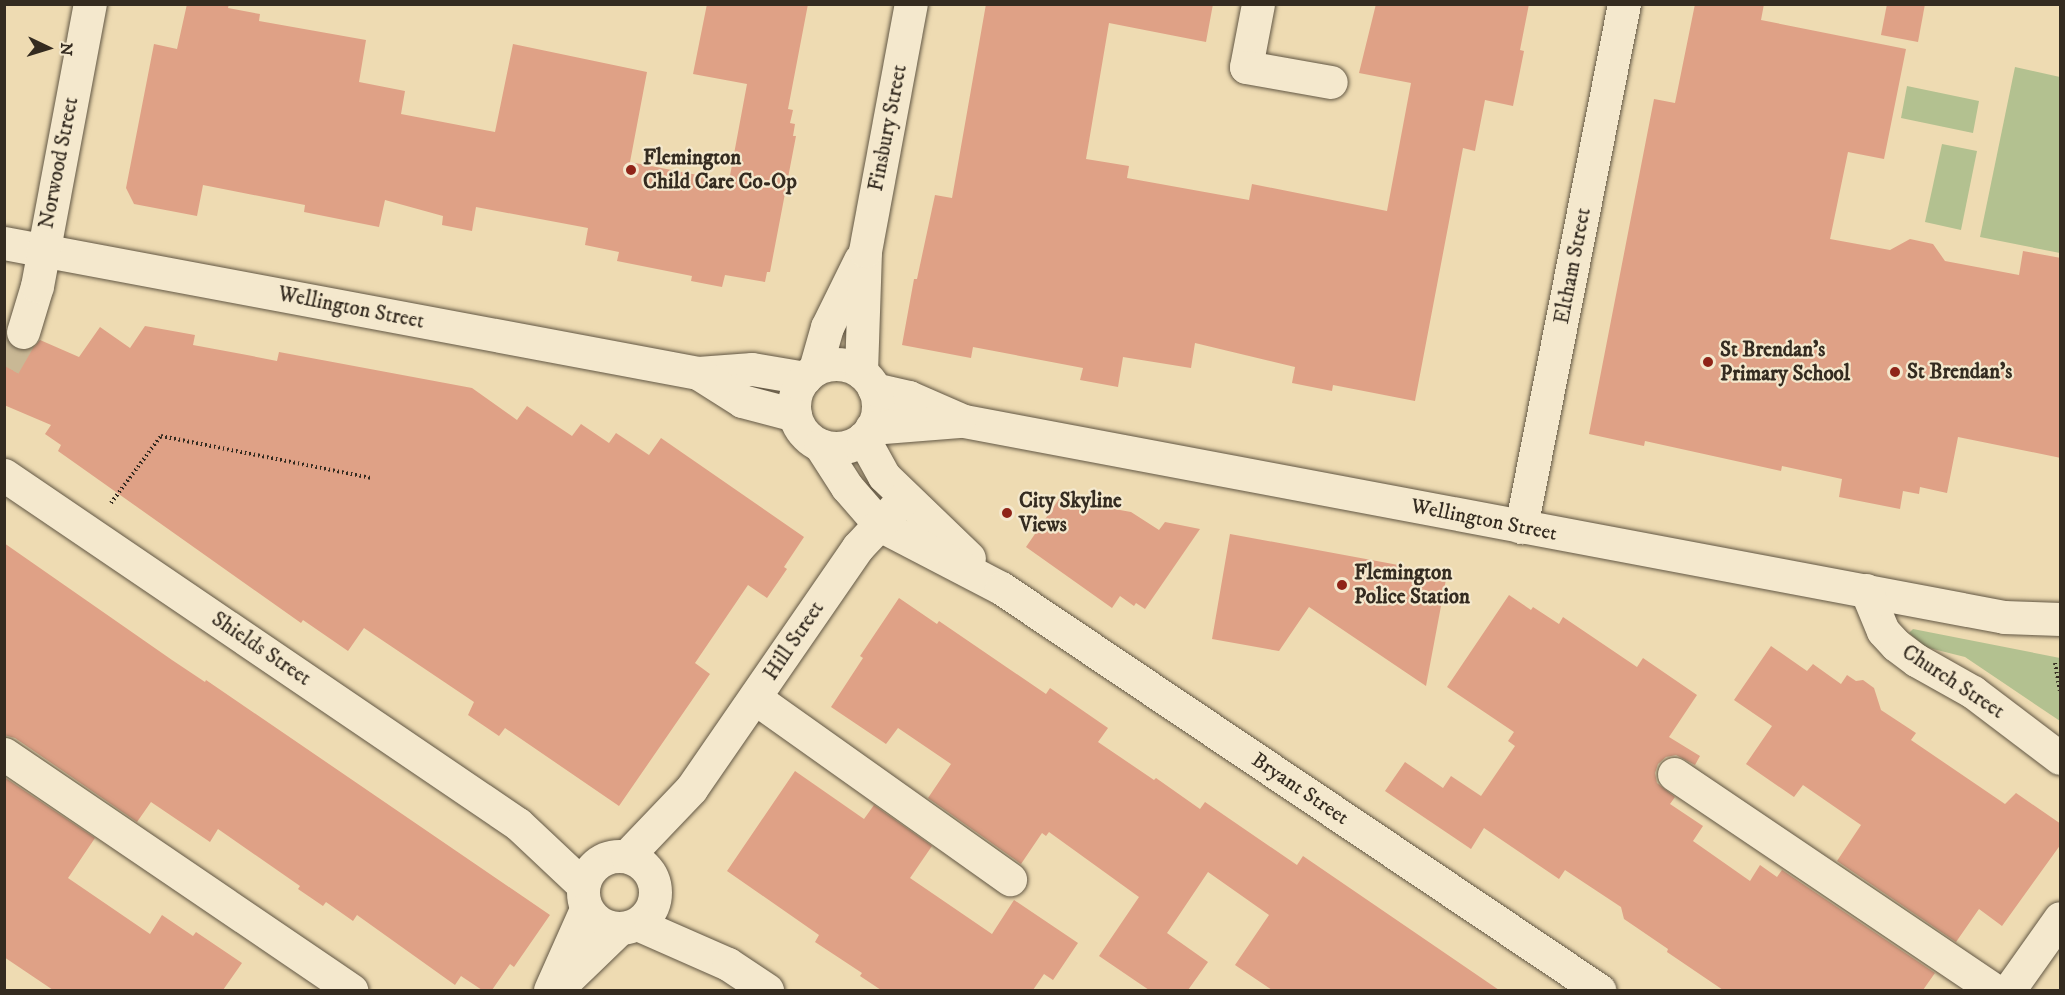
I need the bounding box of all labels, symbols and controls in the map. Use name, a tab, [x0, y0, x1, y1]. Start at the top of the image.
north arrow	[18, 18, 78, 78]
text: N	[56, 42, 76, 56]
street label: Finsbury Street	[863, 63, 913, 193]
street label: Norwood Street	[34, 95, 84, 231]
place label: Flemington Child Care Co-Op	[643, 145, 797, 195]
marker: Flemington Child Care Co-Op	[624, 163, 638, 177]
street label: Eltham Street	[1549, 206, 1597, 326]
street label: Wellington Street	[276, 281, 426, 335]
place label: St Brendan's Primary School	[1720, 337, 1850, 387]
marker: St Brendan's Primary School	[1701, 355, 1715, 369]
place label: St Brendan's	[1907, 359, 2012, 385]
marker: St Brendan's	[1888, 365, 1902, 379]
place label: City Skyline Views	[1019, 488, 1122, 538]
street label: Wellington Street	[1409, 493, 1559, 547]
marker: City Skyline Views	[1000, 506, 1014, 520]
place label: Flemington Police Station	[1354, 560, 1470, 610]
marker: Flemington Police Station	[1335, 578, 1349, 592]
street label: Hill Street	[758, 597, 830, 685]
street label: Shields Street	[207, 607, 315, 691]
street label: Church Street	[1897, 640, 2009, 724]
street label: Bryant Street	[1247, 747, 1353, 831]

